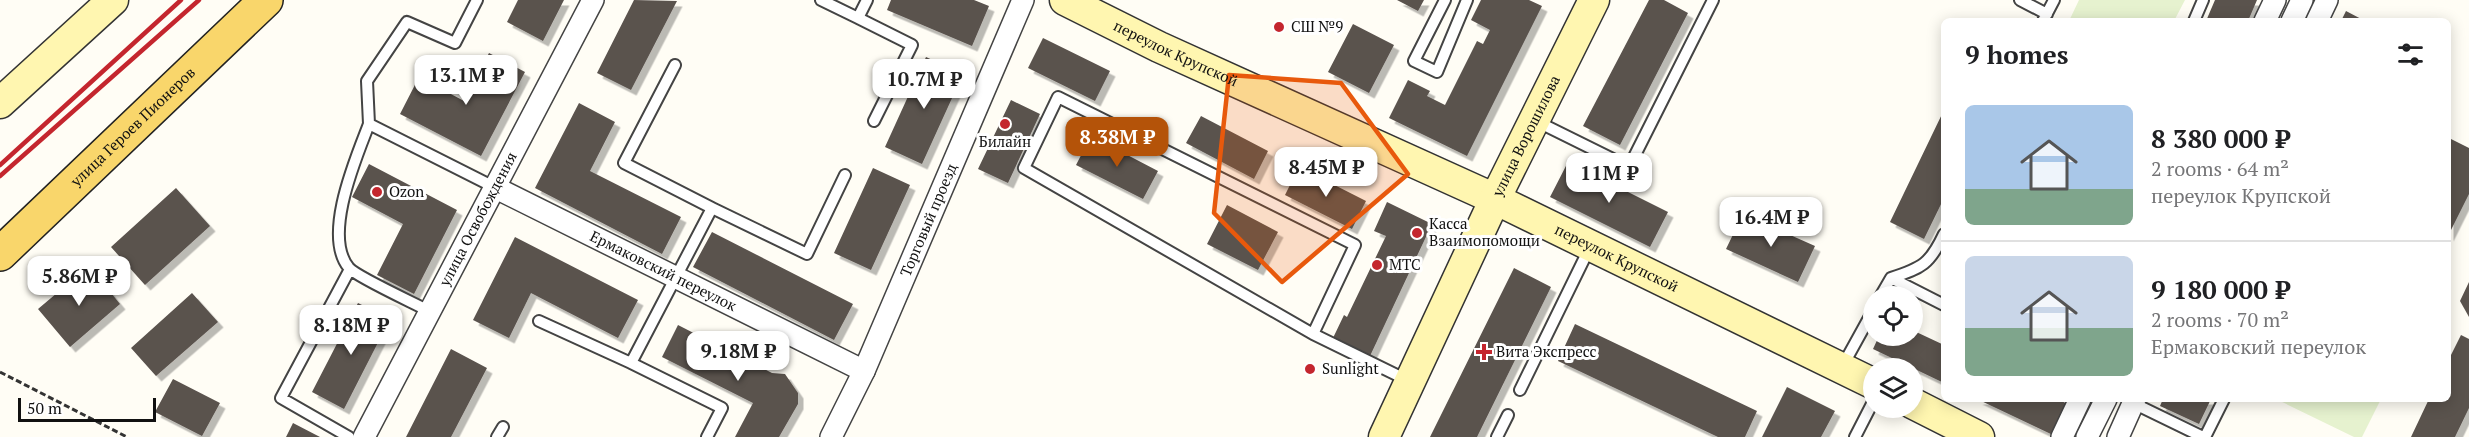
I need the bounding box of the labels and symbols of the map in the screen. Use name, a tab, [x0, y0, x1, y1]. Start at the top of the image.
street label: переулок Крупской	[1111, 15, 1241, 90]
place label: СШ №9	[1291, 16, 1343, 36]
marker: СШ №9	[1272, 20, 1286, 34]
pin: 13.1M ₽	[411, 55, 521, 106]
pin: 10.7M ₽	[869, 59, 979, 110]
street label: улица Героев Пионеров	[65, 62, 199, 191]
street label: улица Ворошилова	[1486, 71, 1564, 200]
marker: Билайн	[998, 117, 1012, 131]
pin: 8.38M ₽	[1062, 117, 1172, 168]
place label: Билайн	[979, 131, 1031, 151]
pin: 8.45M ₽	[1271, 147, 1381, 198]
street label: улица Освобождения	[433, 148, 521, 290]
pin: 11M ₽	[1567, 153, 1651, 204]
street label: Торговый проезд	[895, 160, 961, 279]
place label: Ozon	[389, 181, 424, 201]
marker: Ozon	[370, 185, 384, 199]
pin: 16.4M ₽	[1716, 197, 1826, 248]
place label: Касса Взаимопомощи	[1429, 213, 1540, 250]
street label: переулок Крупской	[1552, 219, 1682, 296]
street label: Ермаковский переулок	[587, 225, 741, 316]
marker: Касса Взаимопомощи	[1410, 226, 1424, 240]
place label: МТС	[1389, 254, 1421, 274]
pin: 5.86M ₽	[24, 256, 134, 307]
marker: МТС	[1370, 258, 1384, 272]
pin: 8.18M ₽	[296, 305, 406, 356]
pin: 9.18M ₽	[683, 331, 793, 382]
place label: Вита Экспресс	[1496, 341, 1596, 361]
marker: Вита Экспресс	[1477, 345, 1491, 359]
place label: Sunlight	[1322, 358, 1379, 378]
marker: Sunlight	[1303, 362, 1317, 376]
scale bar	[18, 395, 156, 422]

